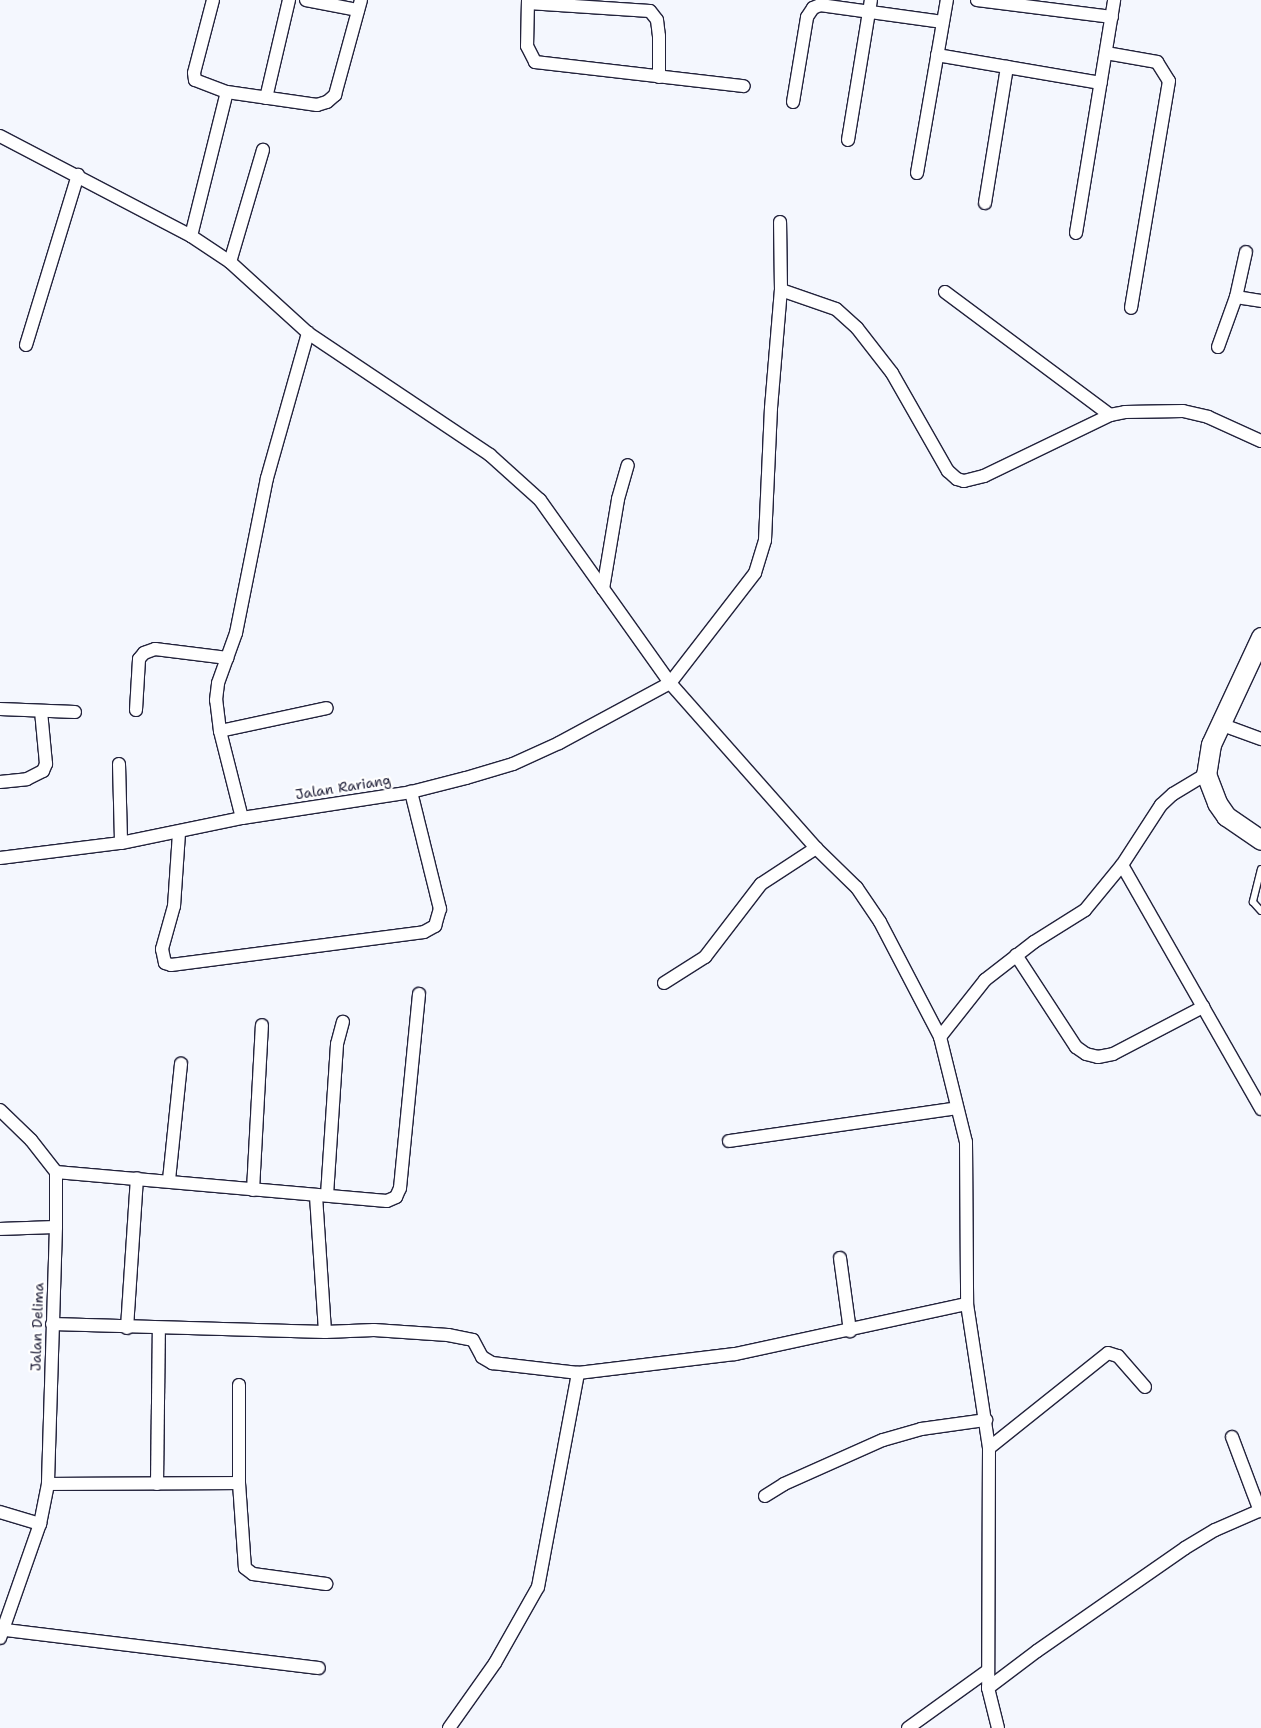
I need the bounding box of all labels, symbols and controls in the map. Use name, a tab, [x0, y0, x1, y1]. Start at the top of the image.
street label: Jalan Rariang	[294, 771, 392, 803]
street label: Jalan Delima	[27, 1282, 47, 1372]

